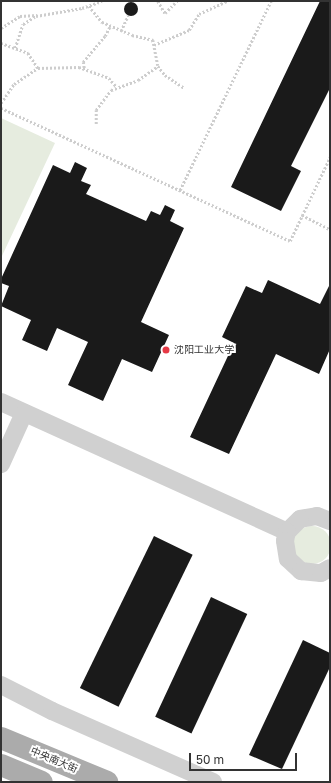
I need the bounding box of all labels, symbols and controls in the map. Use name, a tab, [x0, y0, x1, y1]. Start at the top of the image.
place label: 沈阳工业大学	[174, 344, 234, 356]
marker: 沈阳工业大学	[161, 345, 171, 355]
street label: 中央南大街	[29, 745, 79, 775]
scale bar	[191, 745, 299, 771]
text: 50 m	[196, 752, 224, 767]

